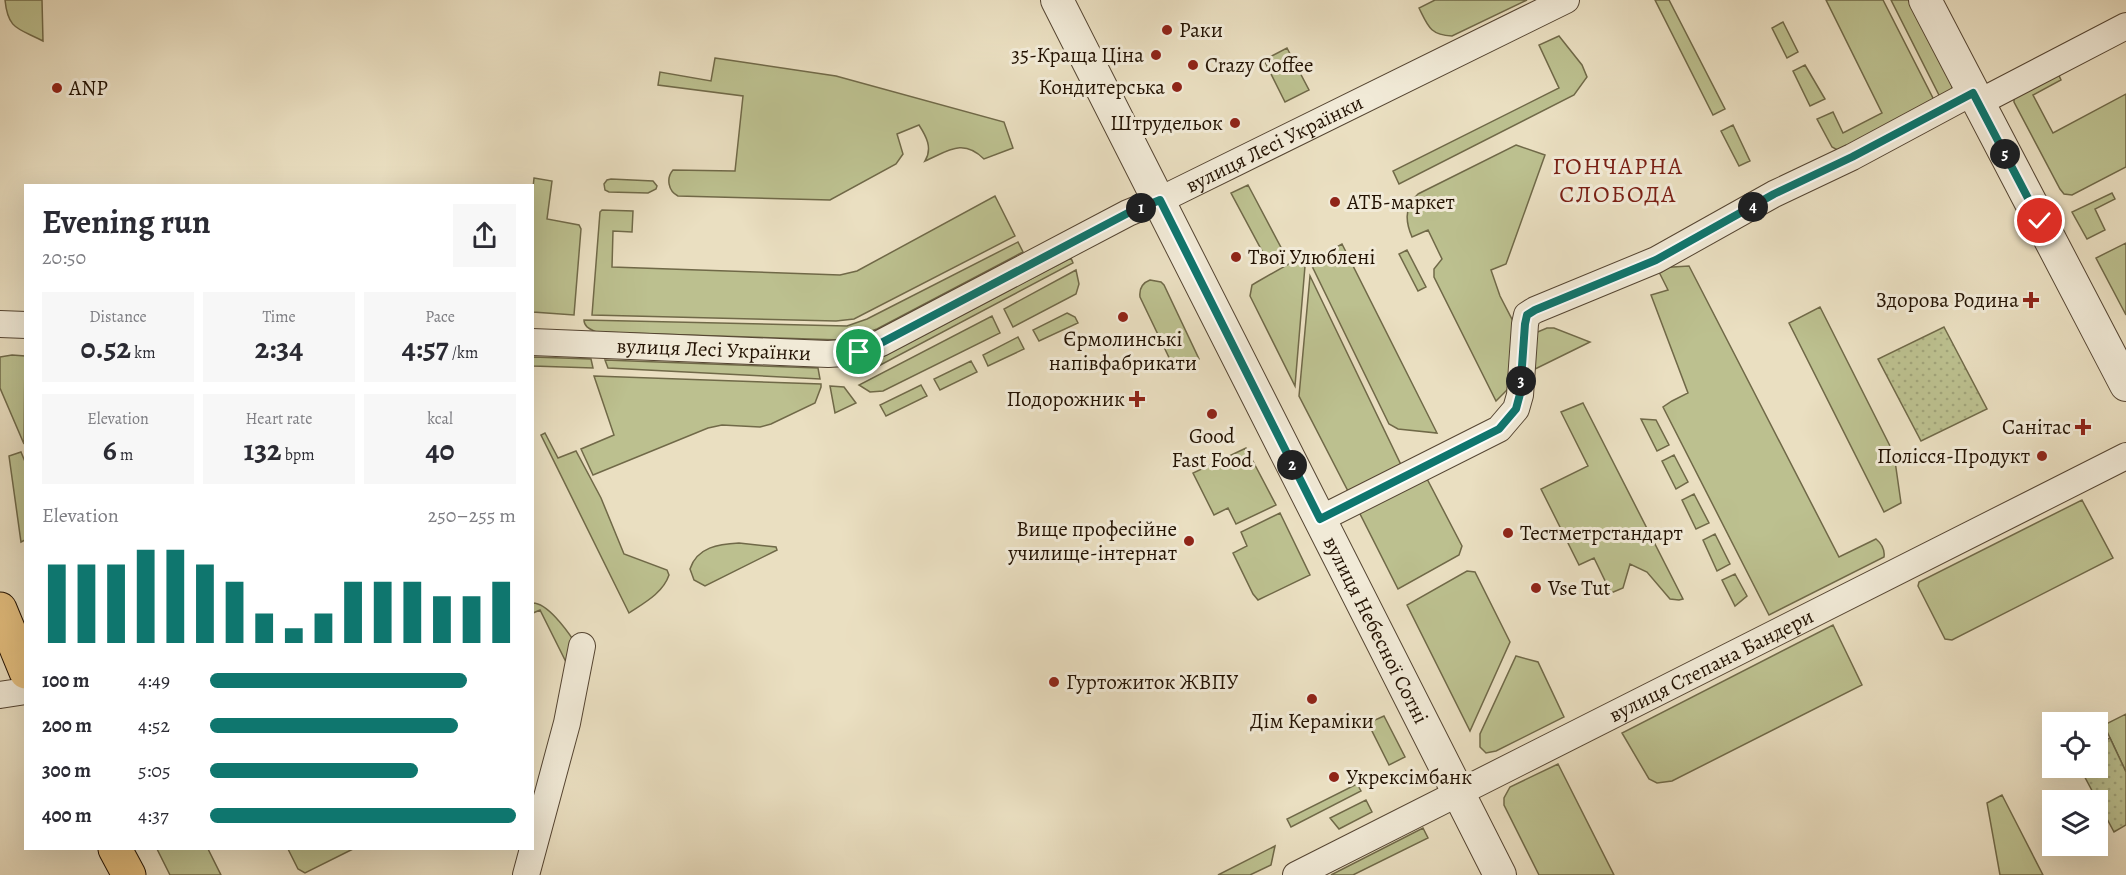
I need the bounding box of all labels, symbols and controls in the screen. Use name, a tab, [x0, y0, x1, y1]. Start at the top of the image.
place label: Раки	[1179, 16, 1223, 44]
marker: Раки	[1160, 23, 1174, 37]
place label: 35-Краща Ціна	[1011, 41, 1144, 69]
marker: 35-Краща Ціна	[1149, 48, 1163, 62]
place label: Crazy Coffee	[1205, 51, 1313, 79]
marker: Crazy Coffee	[1186, 58, 1200, 72]
place label: Кондитерська	[1038, 73, 1165, 101]
place label: ANP	[68, 74, 108, 102]
marker: Кондитерська	[1170, 80, 1184, 94]
marker: ANP	[50, 81, 64, 95]
street label: вулиця Лесі Українки	[1181, 88, 1368, 199]
place label: Штрудельок	[1110, 109, 1223, 137]
marker: Штрудельок	[1228, 116, 1242, 130]
pin: 5	[1990, 139, 2020, 169]
text: 5	[2002, 143, 2008, 165]
district label: ГОНЧАРНА СЛОБОДА	[1552, 150, 1684, 210]
place label: АТБ-маркет	[1346, 188, 1455, 216]
pin: 4	[1738, 192, 1768, 222]
pin: 1	[1126, 193, 1156, 223]
marker: АТБ-маркет	[1328, 195, 1342, 209]
pin	[2014, 195, 2065, 246]
text: 4	[1749, 196, 1757, 218]
text: 1	[1138, 197, 1144, 219]
text: Evening run	[42, 199, 211, 244]
button: share	[453, 204, 516, 267]
icon: check	[2023, 204, 2056, 237]
place label: Твої Улюблені	[1248, 243, 1375, 271]
text: 20:50	[42, 244, 86, 271]
marker: Твої Улюблені	[1229, 250, 1243, 264]
place label: Здорова Родина	[1876, 286, 2019, 314]
marker: Здорова Родина	[2024, 293, 2038, 307]
text: Distance	[89, 306, 147, 328]
text: Time	[262, 306, 296, 328]
text: Pace	[425, 306, 455, 328]
marker: Єрмолинські напівфабрикати	[1116, 310, 1130, 324]
place label: Єрмолинські напівфабрикати	[1049, 325, 1197, 377]
pin	[833, 326, 884, 377]
text: 0.52	[80, 328, 131, 368]
text: 2:34	[255, 328, 303, 368]
text: 4:57	[402, 328, 449, 368]
street label: вулиця Лесі Українки	[616, 331, 812, 367]
icon: arrive	[842, 335, 875, 368]
text: km	[131, 342, 156, 364]
text: /km	[449, 342, 478, 364]
pin: 3	[1506, 366, 1536, 396]
text: 3	[1518, 370, 1524, 392]
place label: Подорожник	[1006, 385, 1125, 413]
marker: Подорожник	[1130, 392, 1144, 406]
marker: Good Fast Food	[1205, 407, 1219, 421]
text: Elevation	[87, 408, 149, 430]
text: Heart rate	[246, 408, 312, 430]
text: kcal	[427, 408, 453, 430]
place label: Санітас	[2002, 413, 2071, 441]
marker: Санітас	[2076, 420, 2090, 434]
place label: Good Fast Food	[1171, 422, 1253, 474]
text: 6	[103, 430, 117, 470]
text: 132	[243, 430, 282, 470]
text: 40	[425, 430, 455, 470]
place label: Полісся-Продукт	[1877, 442, 2030, 470]
text: m	[117, 444, 133, 466]
text: bpm	[282, 444, 315, 466]
marker: Полісся-Продукт	[2035, 449, 2049, 463]
pin: 2	[1277, 450, 1307, 480]
text: 2	[1288, 454, 1296, 476]
text: Elevation	[42, 502, 119, 529]
text: 250–255 m	[428, 502, 516, 529]
place label: Вище професійне училище-інтернат	[1007, 515, 1177, 567]
place label: Тестметрстандарт	[1520, 519, 1683, 547]
marker: Тестметрстандарт	[1501, 526, 1515, 540]
street label: вулиця Небесної Сотні	[1317, 531, 1435, 729]
marker: Вище професійне училище-інтернат	[1182, 534, 1196, 548]
place label: Vse Tut	[1547, 574, 1611, 602]
marker: Vse Tut	[1529, 581, 1543, 595]
street label: вулиця Степана Бандери	[1604, 602, 1818, 729]
text: 100 m	[42, 667, 90, 694]
text: 4:49	[138, 667, 170, 694]
place label: Гуртожиток ЖВПУ	[1066, 668, 1238, 696]
marker: Гуртожиток ЖВПУ	[1047, 675, 1061, 689]
marker: Дім Кераміки	[1305, 692, 1319, 706]
place label: Дім Кераміки	[1250, 707, 1374, 735]
text: 200 m	[42, 712, 92, 739]
text: 4:52	[138, 712, 170, 739]
map controls	[2042, 712, 2108, 856]
button: locate	[2042, 712, 2108, 778]
text: 300 m	[42, 757, 91, 784]
text: 5:05	[138, 757, 171, 784]
place label: Укрексімбанк	[1346, 763, 1472, 791]
marker: Укрексімбанк	[1327, 770, 1341, 784]
button: layers	[2042, 790, 2108, 856]
text: 400 m	[42, 802, 92, 829]
text: 4:37	[138, 802, 169, 829]

